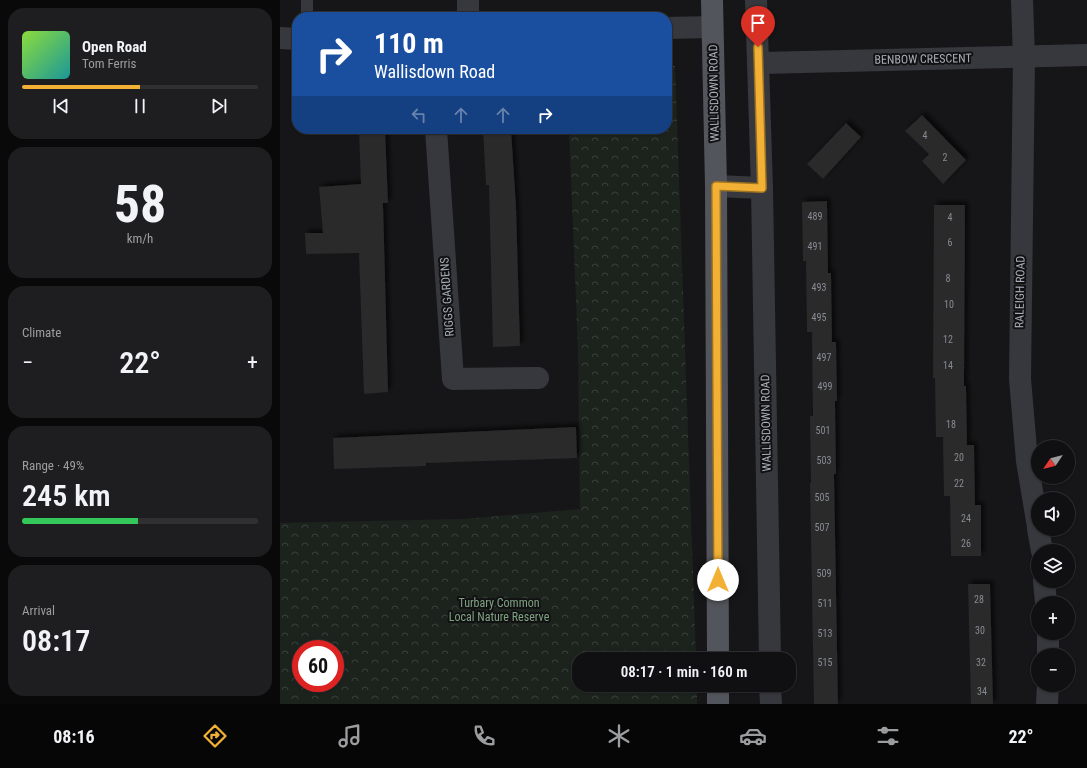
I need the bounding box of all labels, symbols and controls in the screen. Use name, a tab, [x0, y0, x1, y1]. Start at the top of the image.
pin	[741, 6, 775, 47]
icon: arrive	[747, 12, 769, 34]
text: 110 m	[374, 27, 444, 60]
icon: right	[308, 28, 360, 80]
text: Open Road	[82, 38, 147, 56]
street label: WALLISDOWN ROAD	[706, 44, 722, 142]
street label: BENBOW CRESCENT	[874, 51, 972, 67]
text: Tom Ferris	[82, 56, 136, 71]
text: Wallisdown Road	[374, 61, 495, 82]
icon: previous	[50, 95, 72, 117]
icon: pause	[129, 95, 151, 117]
icon: next	[208, 95, 230, 117]
icon: left	[408, 104, 430, 126]
icon: ahead	[450, 104, 472, 126]
icon: ahead	[492, 104, 514, 126]
icon: right	[534, 104, 556, 126]
house number: 4	[923, 130, 928, 141]
house number: 2	[943, 152, 948, 163]
text: 58	[114, 174, 166, 235]
house number: 489	[808, 211, 822, 222]
house number: 4	[948, 212, 953, 223]
text: km/h	[127, 231, 153, 246]
house number: 6	[948, 237, 953, 248]
house number: 491	[808, 241, 822, 252]
street label: RALEIGH ROAD	[1012, 256, 1028, 328]
street label: RIGGS GARDENS	[437, 257, 457, 337]
house number: 8	[946, 273, 951, 284]
house number: 493	[812, 282, 826, 293]
house number: 10	[944, 299, 954, 310]
house number: 495	[812, 312, 826, 323]
text: Climate	[22, 325, 61, 340]
house number: 12	[943, 334, 953, 345]
text: 22°	[119, 345, 161, 380]
text: −	[22, 350, 33, 375]
text: +	[247, 350, 258, 375]
house number: 497	[817, 352, 831, 363]
house number: 14	[943, 360, 953, 371]
street label: WALLISDOWN ROAD	[758, 374, 774, 472]
house number: 499	[818, 381, 832, 392]
house number: 18	[946, 419, 956, 430]
house number: 501	[816, 425, 830, 436]
north arrow	[1031, 440, 1075, 484]
map controls	[1031, 440, 1075, 692]
house number: 20	[954, 452, 964, 463]
house number: 503	[817, 455, 831, 466]
text: Range · 49%	[22, 458, 84, 473]
text: 245 km	[22, 478, 111, 513]
house number: 22	[954, 478, 964, 489]
house number: 505	[815, 492, 829, 503]
button: sound	[1031, 492, 1075, 536]
house number: 24	[961, 513, 971, 524]
house number: 507	[815, 522, 829, 533]
house number: 26	[961, 538, 971, 549]
button: layers	[1031, 544, 1075, 588]
position arrow	[697, 559, 739, 601]
house number: 509	[817, 568, 831, 579]
house number: 28	[974, 594, 984, 605]
park label: Turbary Common Local Nature Reserve	[449, 596, 550, 624]
button: +	[1031, 596, 1075, 640]
house number: 511	[818, 598, 832, 609]
text: Arrival	[22, 603, 55, 618]
text: 08:17	[22, 623, 90, 658]
house number: 30	[975, 625, 985, 636]
house number: 513	[818, 628, 832, 639]
speed limit sign: 60	[292, 640, 344, 692]
button: −	[1031, 648, 1075, 692]
house number: 515	[818, 657, 832, 668]
house number: 32	[976, 657, 986, 668]
text: 08:17 · 1 min · 160 m	[621, 663, 747, 681]
house number: 34	[977, 686, 987, 697]
icon: directions	[201, 722, 229, 750]
icon: music	[336, 722, 364, 750]
icon: phone	[470, 722, 498, 750]
icon: climate	[605, 722, 633, 750]
icon: car	[739, 722, 767, 750]
icon: filters	[874, 722, 902, 750]
text: 08:16	[53, 726, 95, 747]
text: 22°	[1008, 726, 1034, 747]

